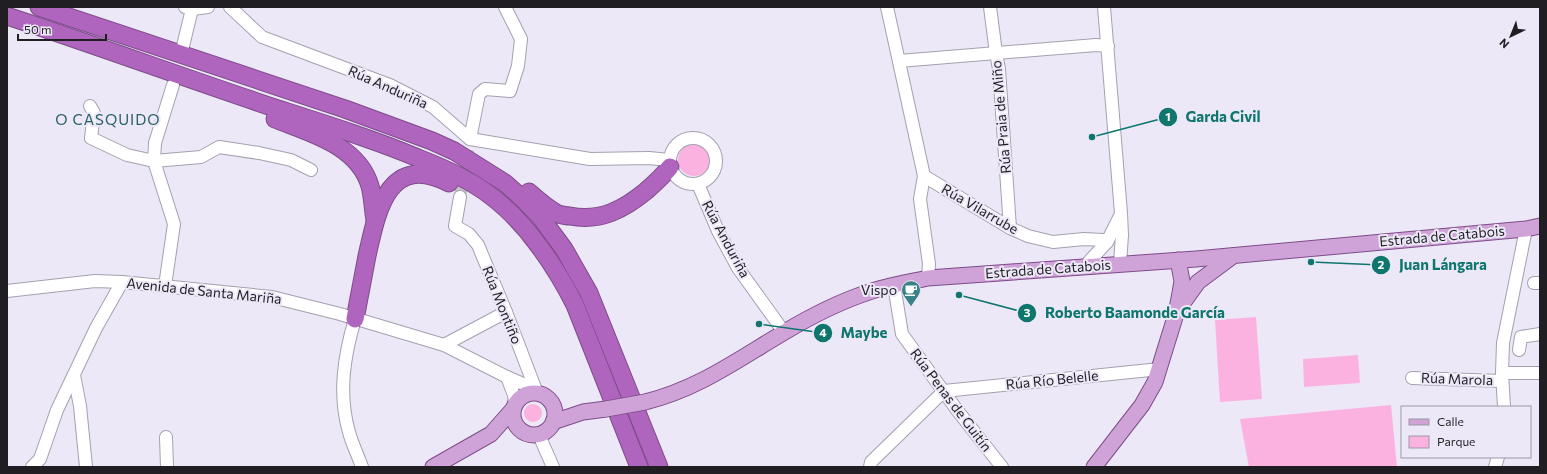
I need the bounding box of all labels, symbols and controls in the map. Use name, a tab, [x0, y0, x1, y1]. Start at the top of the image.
scale bar	[18, 16, 106, 42]
north arrow	[1491, 16, 1531, 56]
text: 50 m	[24, 22, 52, 36]
text: N	[1496, 36, 1511, 51]
street label: Rúa Praia de Miño	[987, 60, 1014, 174]
street label: Rúa Anduriña	[346, 61, 431, 112]
callout: Garda Civil	[1158, 104, 1269, 131]
text: Garda Civil	[1185, 107, 1261, 125]
text: 1	[1165, 109, 1171, 123]
district label: O CASQUIDO	[55, 110, 161, 128]
street label: Rúa Vilarrube	[939, 180, 1022, 237]
street label: Rúa Anduriña	[699, 197, 754, 280]
street label: Estrada de Catabois	[1378, 222, 1505, 249]
callout: Juan Lángara	[1371, 251, 1495, 278]
text: Juan Lángara	[1399, 255, 1487, 273]
street label: Estrada de Catabois	[985, 256, 1111, 281]
text: 2	[1378, 257, 1385, 271]
street label: Rúa Montiño	[479, 263, 526, 346]
street label: Avenida de Santa Mariña	[126, 274, 282, 307]
cafe icon: Vispo	[900, 279, 922, 307]
place label: Vispo	[861, 281, 897, 298]
callout: Roberto Baamonde García	[1017, 299, 1233, 326]
text: Roberto Baamonde García	[1045, 303, 1225, 321]
text: 3	[1024, 305, 1031, 319]
callout: Maybe	[813, 319, 896, 346]
text: Maybe	[840, 323, 888, 341]
text: 4	[819, 325, 827, 339]
street label: Rúa Penas de Guitín	[907, 345, 996, 455]
street label: Rúa Río Belelle	[1005, 366, 1099, 393]
street label: Rúa Marola	[1421, 369, 1493, 388]
legend	[1401, 406, 1531, 458]
text: Calle	[1437, 414, 1464, 428]
text: Parque	[1437, 434, 1475, 448]

